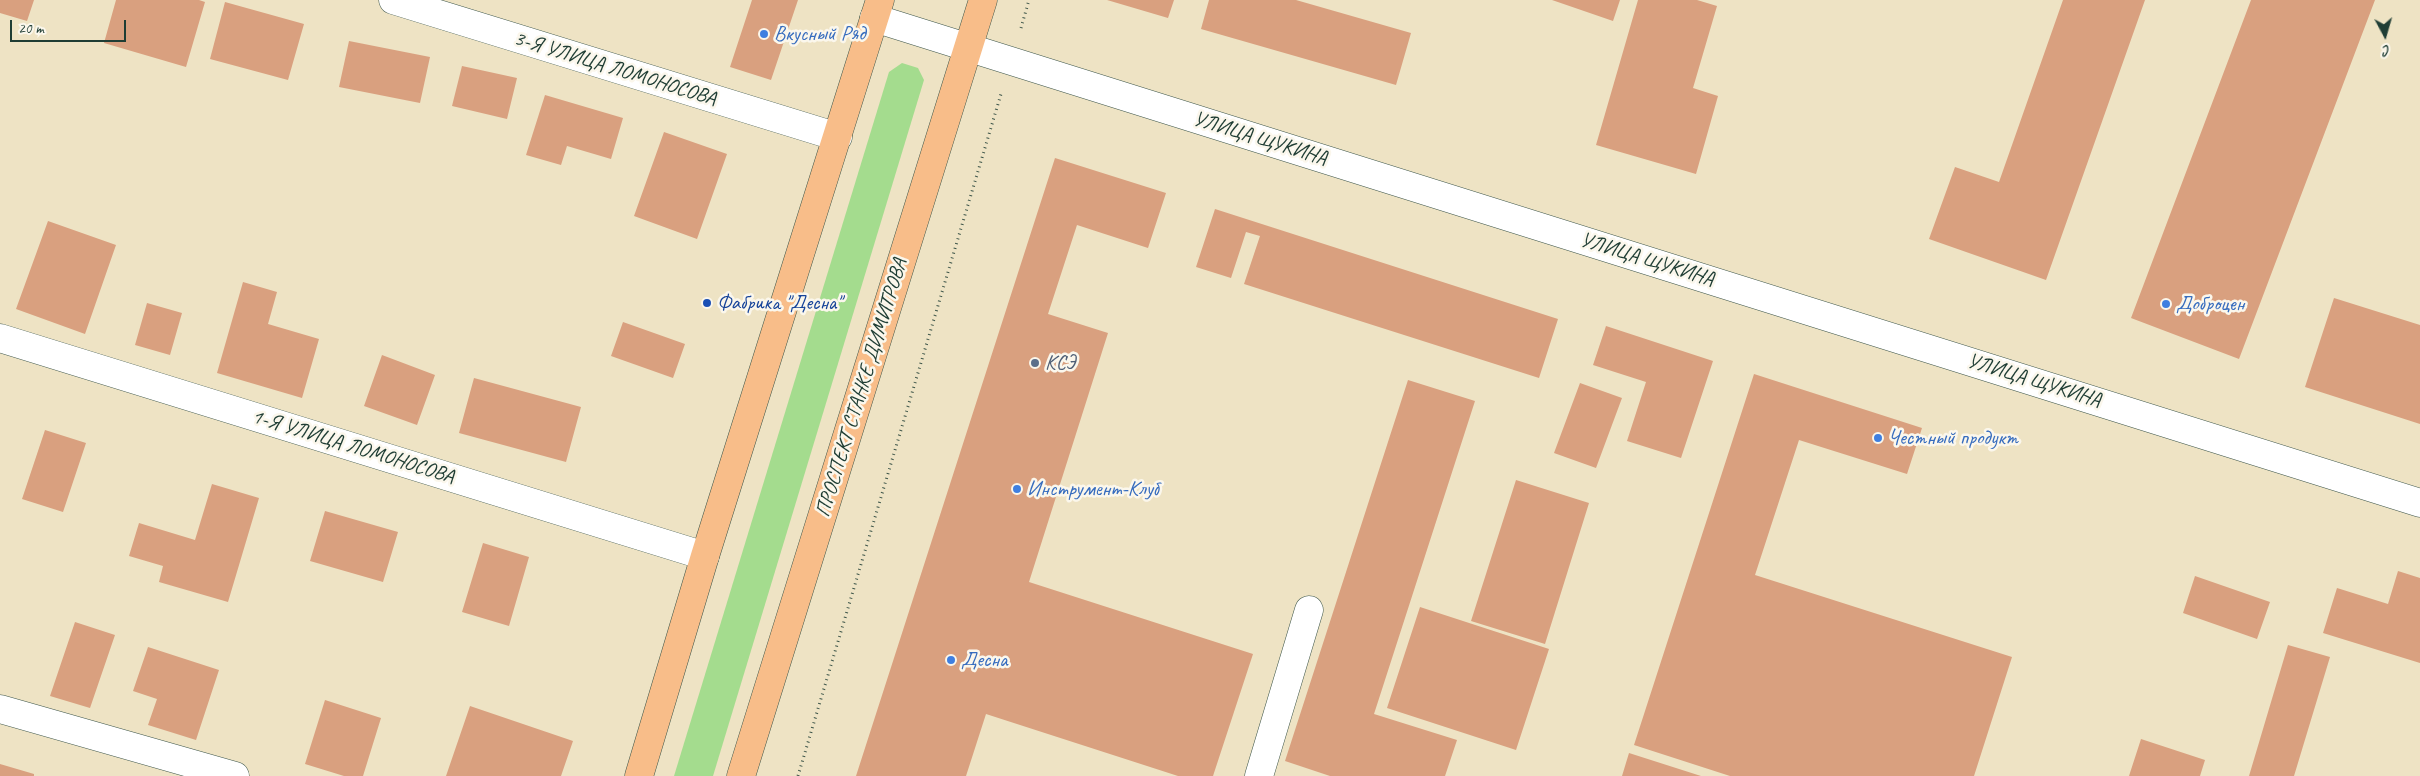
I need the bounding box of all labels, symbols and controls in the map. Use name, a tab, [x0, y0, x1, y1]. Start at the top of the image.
scale bar	[12, 10, 129, 42]
north arrow	[2360, 10, 2410, 60]
text: 20 m	[18, 19, 44, 38]
place label: Вкусный Ряд	[774, 21, 865, 47]
street label: 3-Я УЛИЦА ЛОМОНОСОВА	[511, 26, 719, 112]
marker: Вкусный Ряд	[758, 28, 770, 40]
text: С	[2382, 42, 2391, 59]
street label: УЛИЦА ЩУКИНА	[1190, 107, 1330, 171]
street label: УЛИЦА ЩУКИНА	[1577, 228, 1717, 292]
street label: ПРОСПЕКТ СТАНКЕ ДИМИТРОВА	[811, 256, 913, 520]
place label: Фабрика "Десна"	[717, 290, 841, 316]
place label: Доброцен	[2176, 291, 2244, 317]
marker: Фабрика "Десна"	[701, 297, 713, 309]
marker: Доброцен	[2160, 298, 2172, 310]
street label: УЛИЦА ЩУКИНА	[1964, 349, 2104, 413]
place label: КСЭ	[1045, 350, 1076, 376]
marker: КСЭ	[1029, 357, 1041, 369]
street label: 1-Я УЛИЦА ЛОМОНОСОВА	[249, 404, 457, 490]
place label: Честный продукт	[1888, 425, 2018, 451]
marker: Честный продукт	[1872, 432, 1884, 444]
place label: Инструмент-Клуб	[1027, 476, 1159, 502]
marker: Инструмент-Клуб	[1011, 483, 1023, 495]
place label: Десна	[961, 647, 1007, 673]
marker: Десна	[945, 654, 957, 666]

